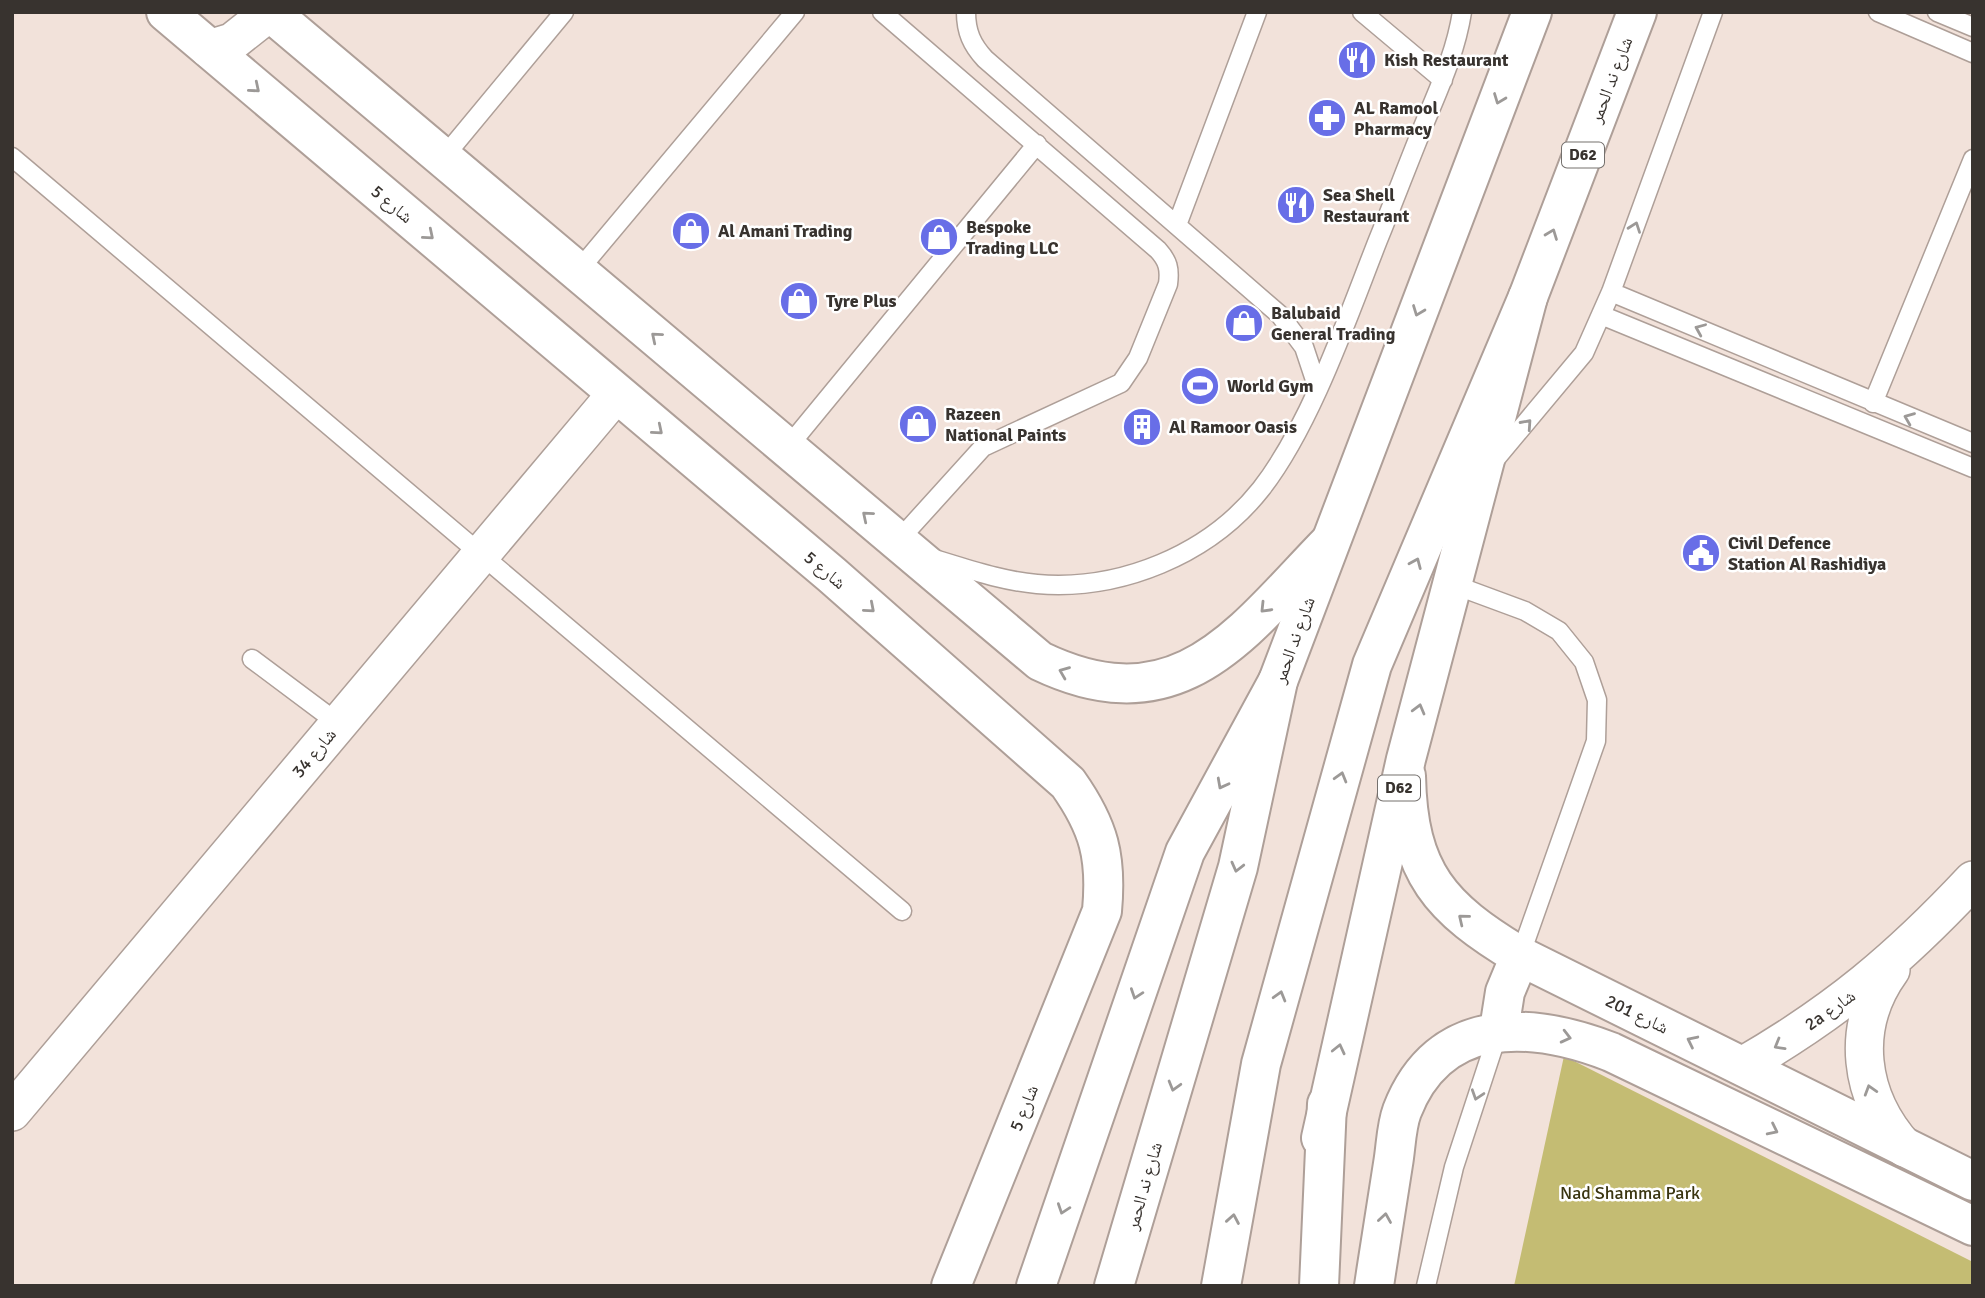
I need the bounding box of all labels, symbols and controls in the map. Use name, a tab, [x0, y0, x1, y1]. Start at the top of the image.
street label: شارع ند الحمر	[1584, 34, 1637, 127]
restaurant icon: Kish Restaurant	[1336, 39, 1378, 81]
place label: Kish Restaurant	[1384, 49, 1509, 71]
one-way arrow	[247, 80, 260, 92]
one-way arrow	[1493, 92, 1507, 104]
pharmacy icon: AL Ramool Pharmacy	[1306, 97, 1348, 139]
place label: AL Ramool Pharmacy	[1354, 97, 1438, 140]
road number: D62	[1562, 142, 1604, 168]
street label: شارع 5	[367, 180, 417, 228]
restaurant icon: Sea Shell Restaurant	[1275, 184, 1317, 226]
place label: Sea Shell Restaurant	[1323, 184, 1410, 227]
shop icon: Al Amani Trading	[670, 210, 712, 252]
shop icon: Bespoke Trading LLC	[918, 216, 960, 258]
place label: Bespoke Trading LLC	[966, 216, 1059, 259]
place label: Al Amani Trading	[718, 220, 853, 242]
one-way arrow	[1627, 221, 1641, 233]
one-way arrow	[420, 227, 433, 239]
one-way arrow	[1544, 228, 1558, 240]
shop icon: Tyre Plus	[778, 280, 820, 322]
place label: Tyre Plus	[826, 290, 897, 312]
shop icon: Balubaid General Trading	[1223, 302, 1265, 344]
place label: Balubaid General Trading	[1271, 302, 1396, 345]
one-way arrow	[1412, 305, 1426, 317]
one-way arrow	[1695, 324, 1707, 338]
one-way arrow	[652, 333, 664, 346]
sports icon: World Gym	[1179, 365, 1221, 407]
place label: World Gym	[1227, 375, 1313, 397]
shop icon: Razeen National Paints	[897, 403, 939, 445]
place label: Razeen National Paints	[945, 403, 1066, 446]
building icon: Al Ramoor Oasis	[1121, 406, 1163, 448]
one-way arrow	[1904, 412, 1916, 426]
place label: Al Ramoor Oasis	[1169, 416, 1297, 438]
one-way arrow	[1519, 419, 1531, 432]
one-way arrow	[650, 422, 663, 434]
one-way arrow	[863, 512, 876, 524]
public building icon: Civil Defence Station Al Rashidiya	[1680, 532, 1722, 574]
place label: Civil Defence Station Al Rashidiya	[1728, 532, 1886, 575]
street label: شارع 5	[800, 546, 850, 594]
one-way arrow	[1407, 557, 1421, 569]
street label: شارع ند الحمر	[1268, 594, 1320, 687]
one-way arrow	[862, 600, 875, 612]
one-way arrow	[1261, 600, 1274, 613]
one-way arrow	[1059, 666, 1071, 680]
one-way arrow	[1411, 703, 1425, 715]
street label: شارع 34	[287, 724, 341, 782]
one-way arrow	[1333, 771, 1347, 783]
road number: D62	[1378, 776, 1420, 800]
one-way arrow	[1217, 777, 1230, 789]
one-way arrow	[1231, 861, 1246, 873]
one-way arrow	[1458, 914, 1470, 927]
street label: 2a شارع	[1800, 985, 1860, 1035]
one-way arrow	[1130, 988, 1144, 1000]
street label: شارع 201	[1602, 989, 1672, 1039]
one-way arrow	[1272, 990, 1286, 1002]
one-way arrow	[1560, 1029, 1572, 1043]
one-way arrow	[1687, 1036, 1699, 1050]
one-way arrow	[1773, 1037, 1786, 1050]
one-way arrow	[1331, 1044, 1345, 1056]
one-way arrow	[1167, 1080, 1182, 1092]
street label: شارع 5	[1005, 1082, 1043, 1134]
one-way arrow	[1864, 1085, 1879, 1097]
one-way arrow	[1471, 1088, 1486, 1100]
one-way arrow	[1766, 1122, 1778, 1136]
street label: شارع ند الحمر	[1121, 1140, 1167, 1233]
park label: Nad Shamma Park	[1560, 1182, 1700, 1204]
one-way arrow	[1056, 1203, 1071, 1215]
one-way arrow	[1377, 1212, 1392, 1224]
one-way arrow	[1225, 1213, 1240, 1225]

